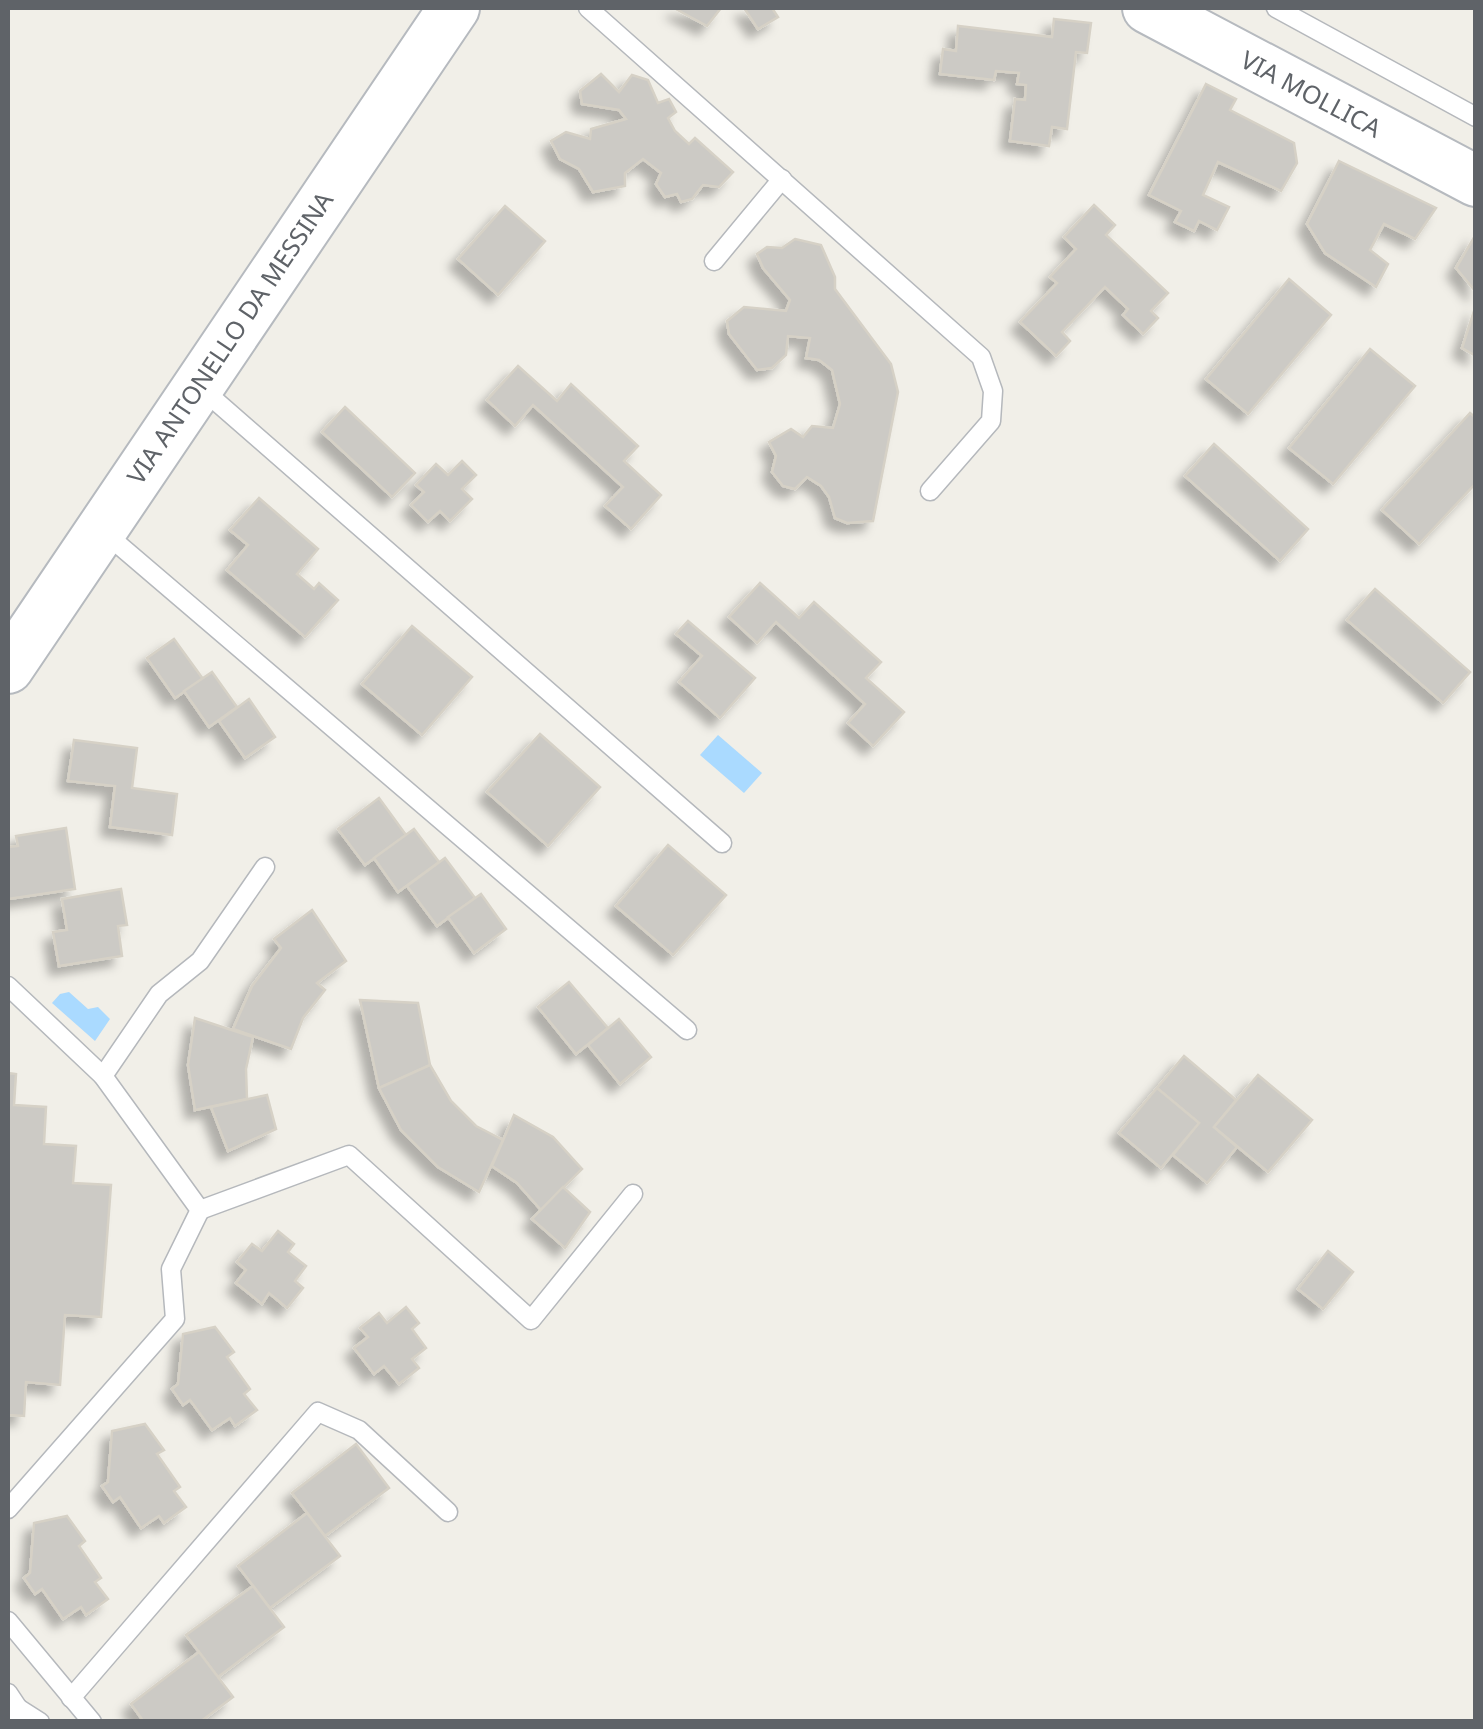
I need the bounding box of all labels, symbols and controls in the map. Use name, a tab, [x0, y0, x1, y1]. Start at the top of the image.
street label: VIA MOLLICA	[1235, 42, 1388, 144]
street label: VIA ANTONELLO DA MESSINA	[118, 184, 340, 490]

